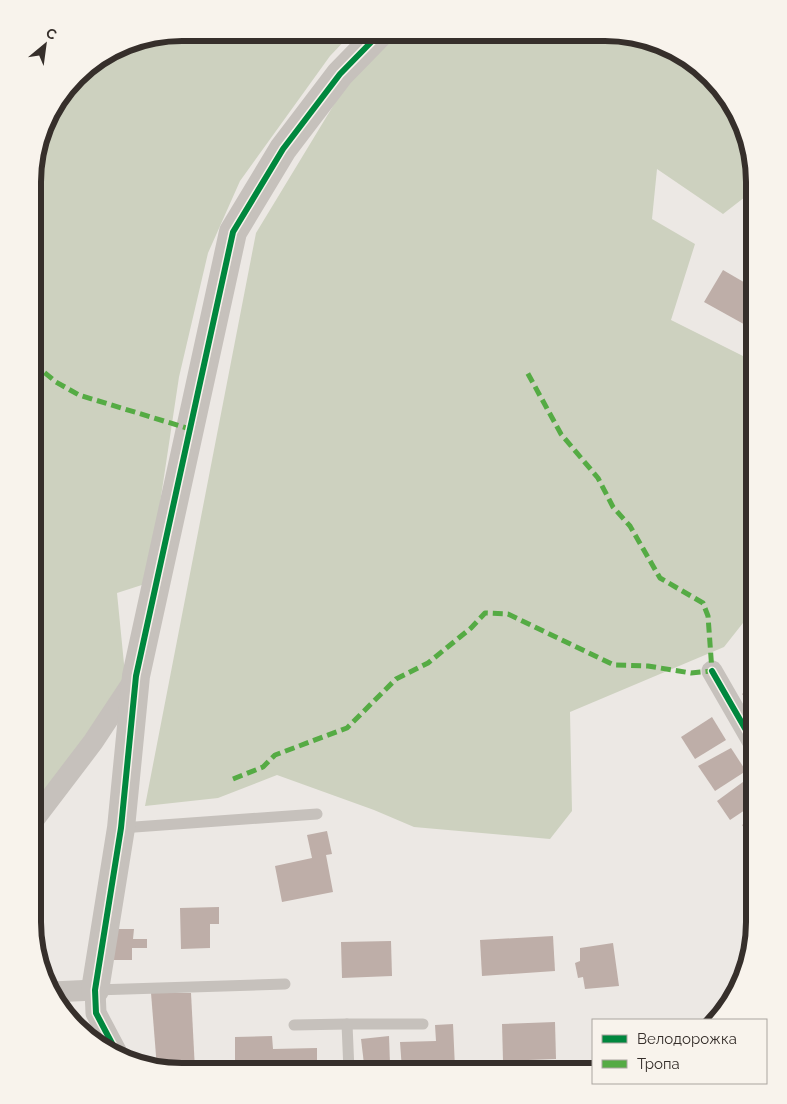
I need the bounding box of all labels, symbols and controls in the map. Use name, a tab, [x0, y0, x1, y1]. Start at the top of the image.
north arrow	[20, 20, 70, 70]
text: С	[43, 24, 60, 43]
legend	[592, 1019, 767, 1084]
text: Велодорожка	[637, 1030, 737, 1048]
text: Тропа	[637, 1055, 680, 1073]

